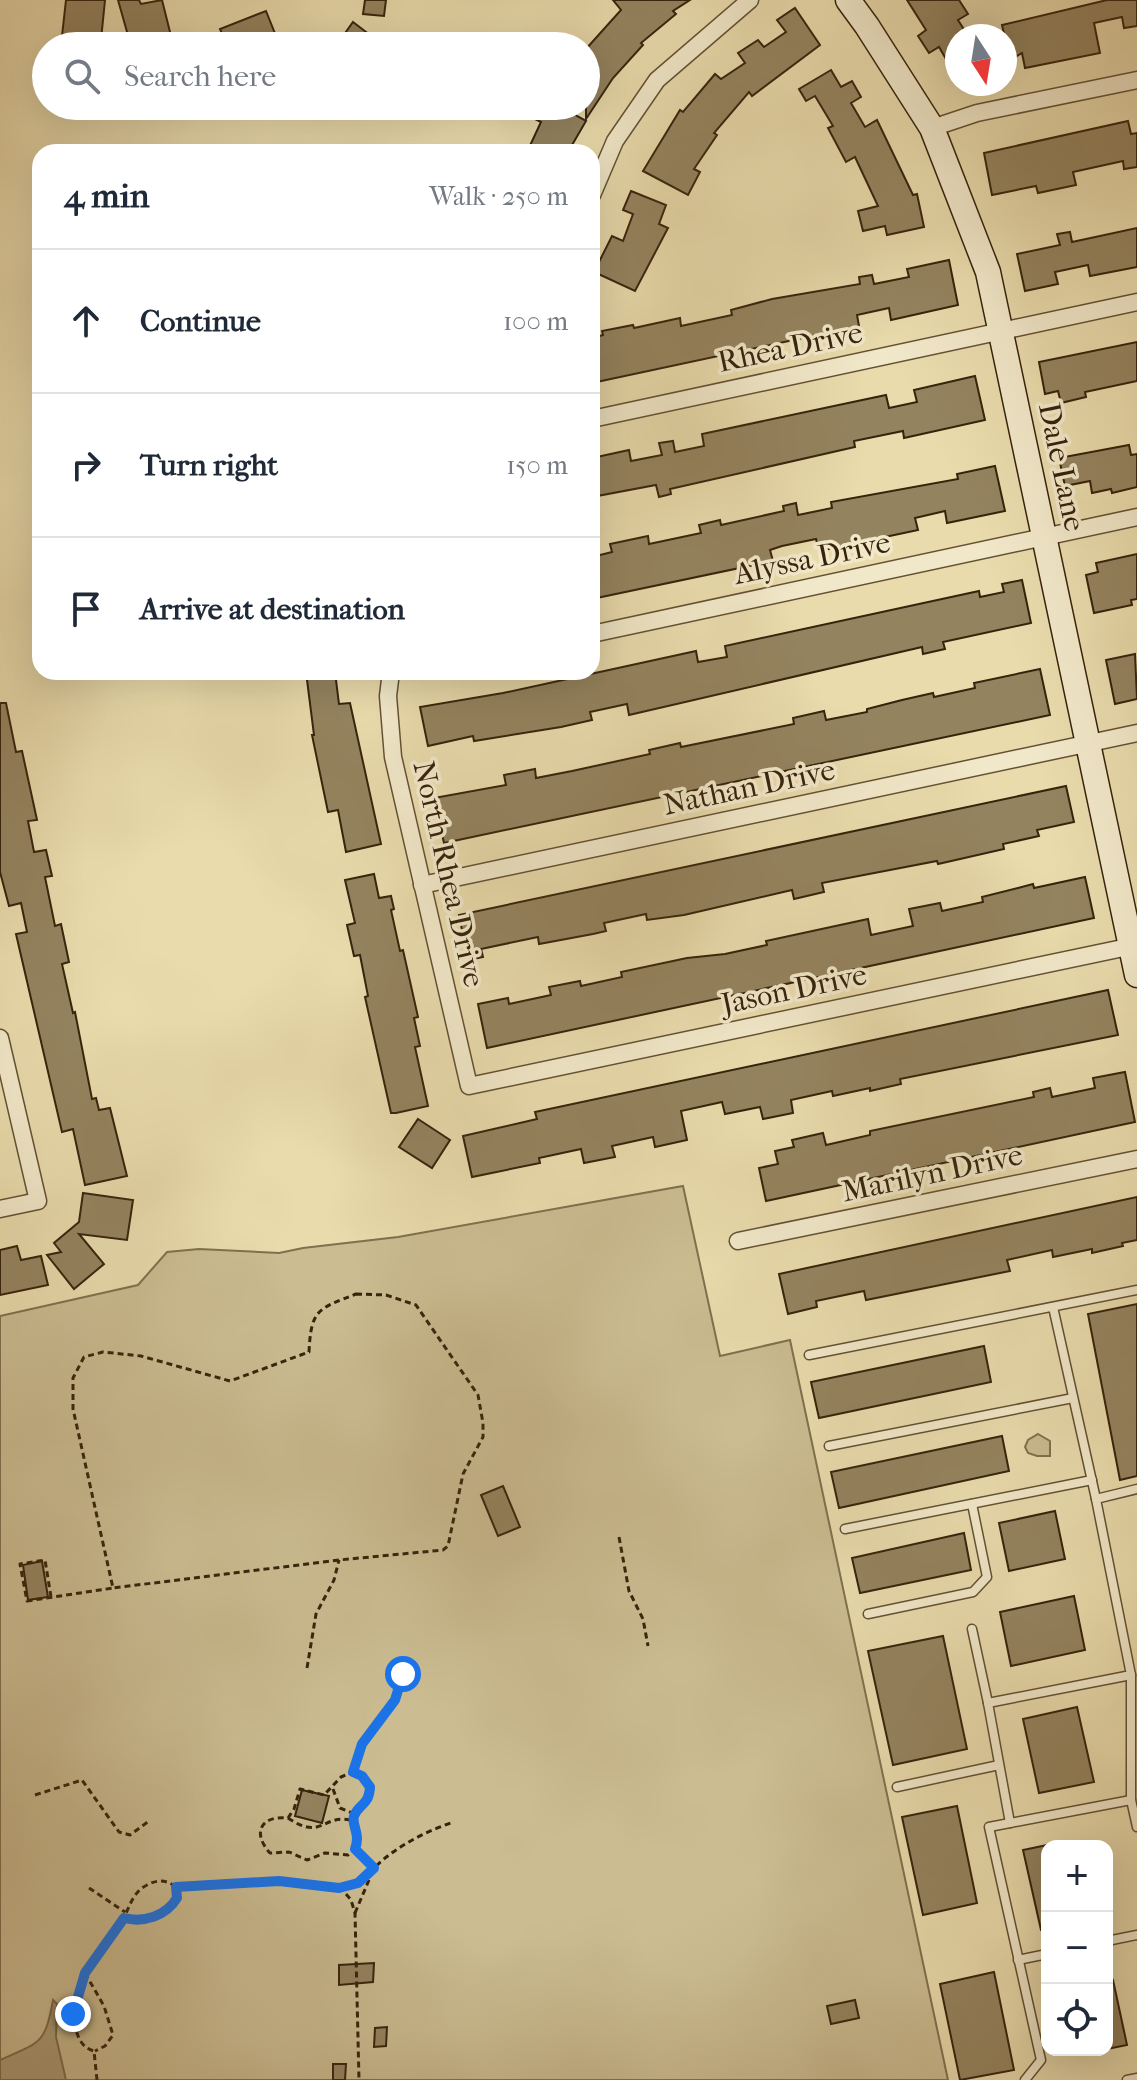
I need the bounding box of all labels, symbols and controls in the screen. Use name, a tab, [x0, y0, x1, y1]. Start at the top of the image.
north arrow	[945, 24, 1017, 96]
search box	[32, 32, 600, 120]
icon: search	[60, 54, 104, 98]
text: Search here	[124, 59, 276, 94]
text: 4 min	[64, 176, 149, 216]
text: Walk · 250 m	[429, 181, 568, 212]
icon: ahead	[64, 299, 108, 343]
text: Continue	[140, 304, 261, 339]
text: 100 m	[503, 306, 568, 337]
street label: Rhea Drive	[715, 315, 866, 380]
street label: Dale Lane	[1031, 400, 1092, 535]
icon: right	[64, 443, 108, 487]
text: Turn right	[140, 448, 278, 483]
text: 150 m	[506, 450, 568, 481]
street label: Alyssa Drive	[730, 525, 894, 592]
icon: arrive	[64, 587, 108, 631]
text: Arrive at destination	[140, 592, 405, 627]
street label: Nathan Drive	[660, 752, 838, 823]
street label: North Rhea Drive	[405, 758, 492, 991]
street label: Jason Drive	[716, 957, 870, 1022]
street label: Marilyn Drive	[839, 1137, 1026, 1210]
route start	[385, 1656, 421, 1692]
map controls	[1041, 1840, 1113, 2056]
button: +	[1041, 1840, 1113, 1912]
button: −	[1041, 1912, 1113, 1984]
button: locate	[1041, 1984, 1113, 2056]
route end	[55, 1996, 91, 2032]

